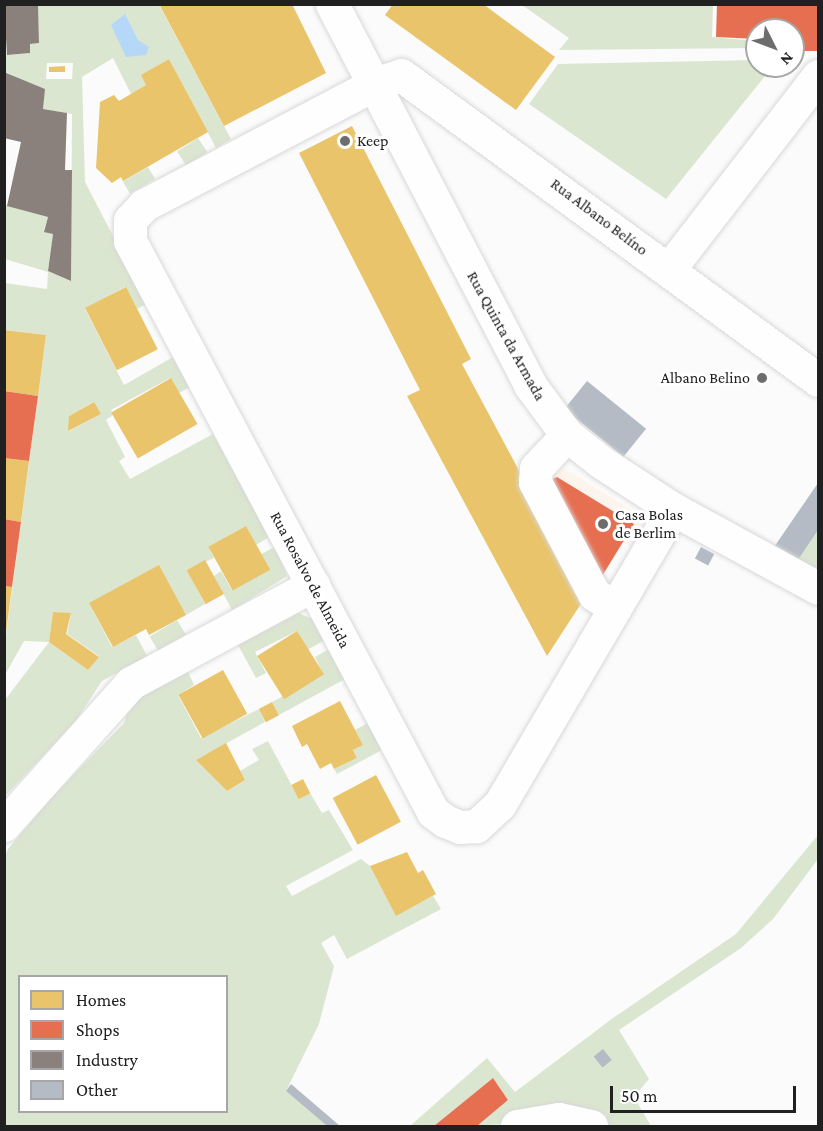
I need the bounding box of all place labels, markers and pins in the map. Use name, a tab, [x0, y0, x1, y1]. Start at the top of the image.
place label: Keep	[357, 131, 388, 151]
marker: Keep	[338, 134, 352, 148]
place label: Albano Belino	[661, 368, 750, 388]
marker: Albano Belino	[755, 371, 769, 385]
place label: Casa Bolas de Berlim	[615, 505, 683, 543]
marker: Casa Bolas de Berlim	[596, 517, 610, 531]

